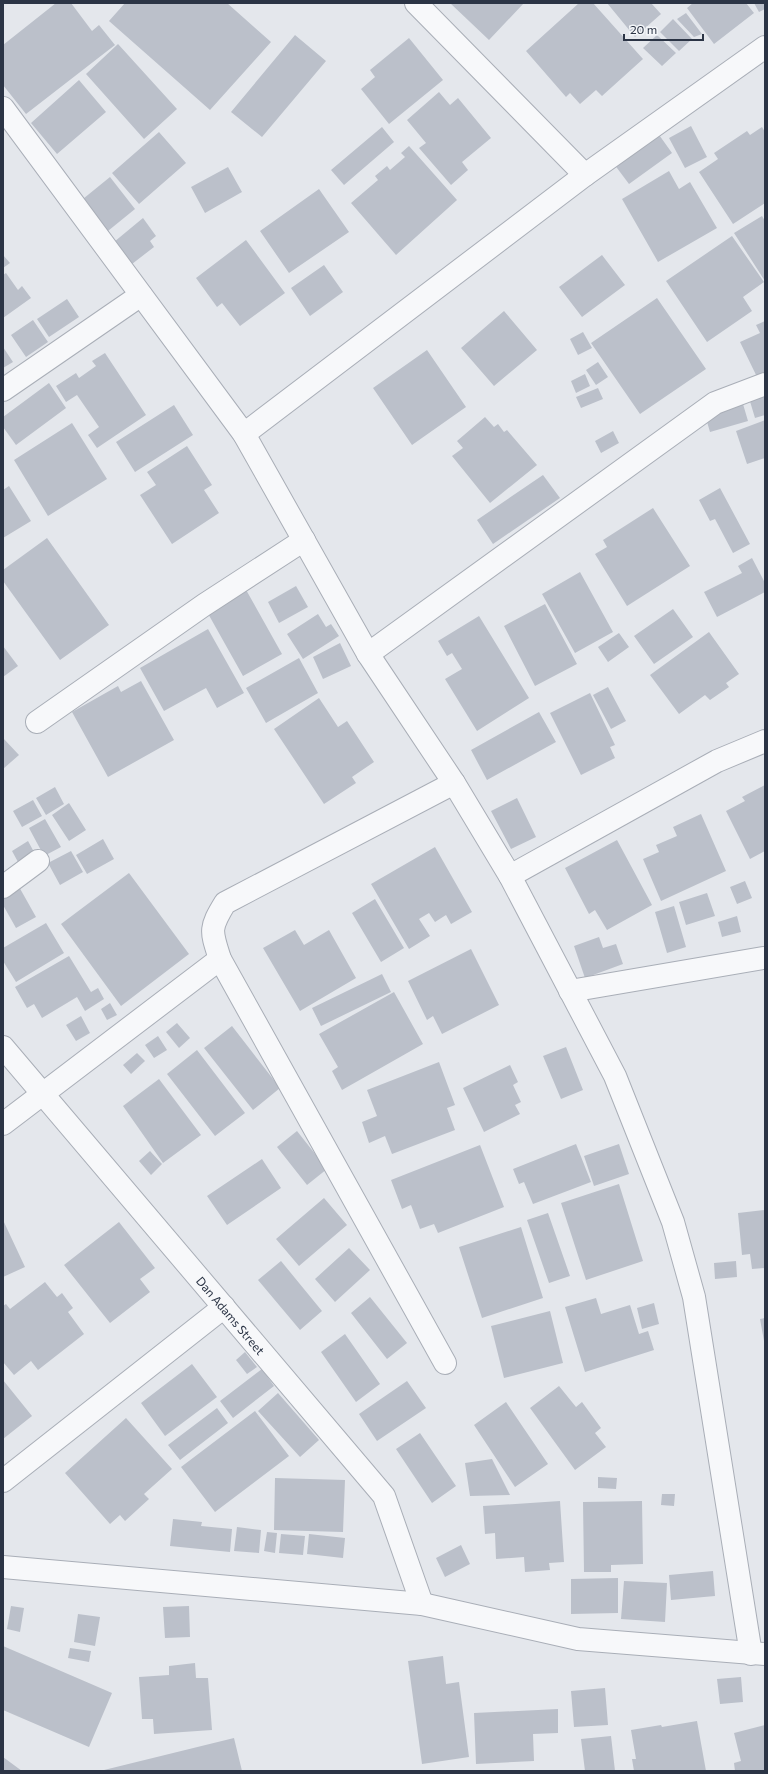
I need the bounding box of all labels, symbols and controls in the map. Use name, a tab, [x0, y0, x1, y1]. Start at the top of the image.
scale bar	[624, 16, 703, 42]
text: 20 m	[630, 22, 657, 36]
street label: Dan Adams Street	[194, 1274, 268, 1357]

